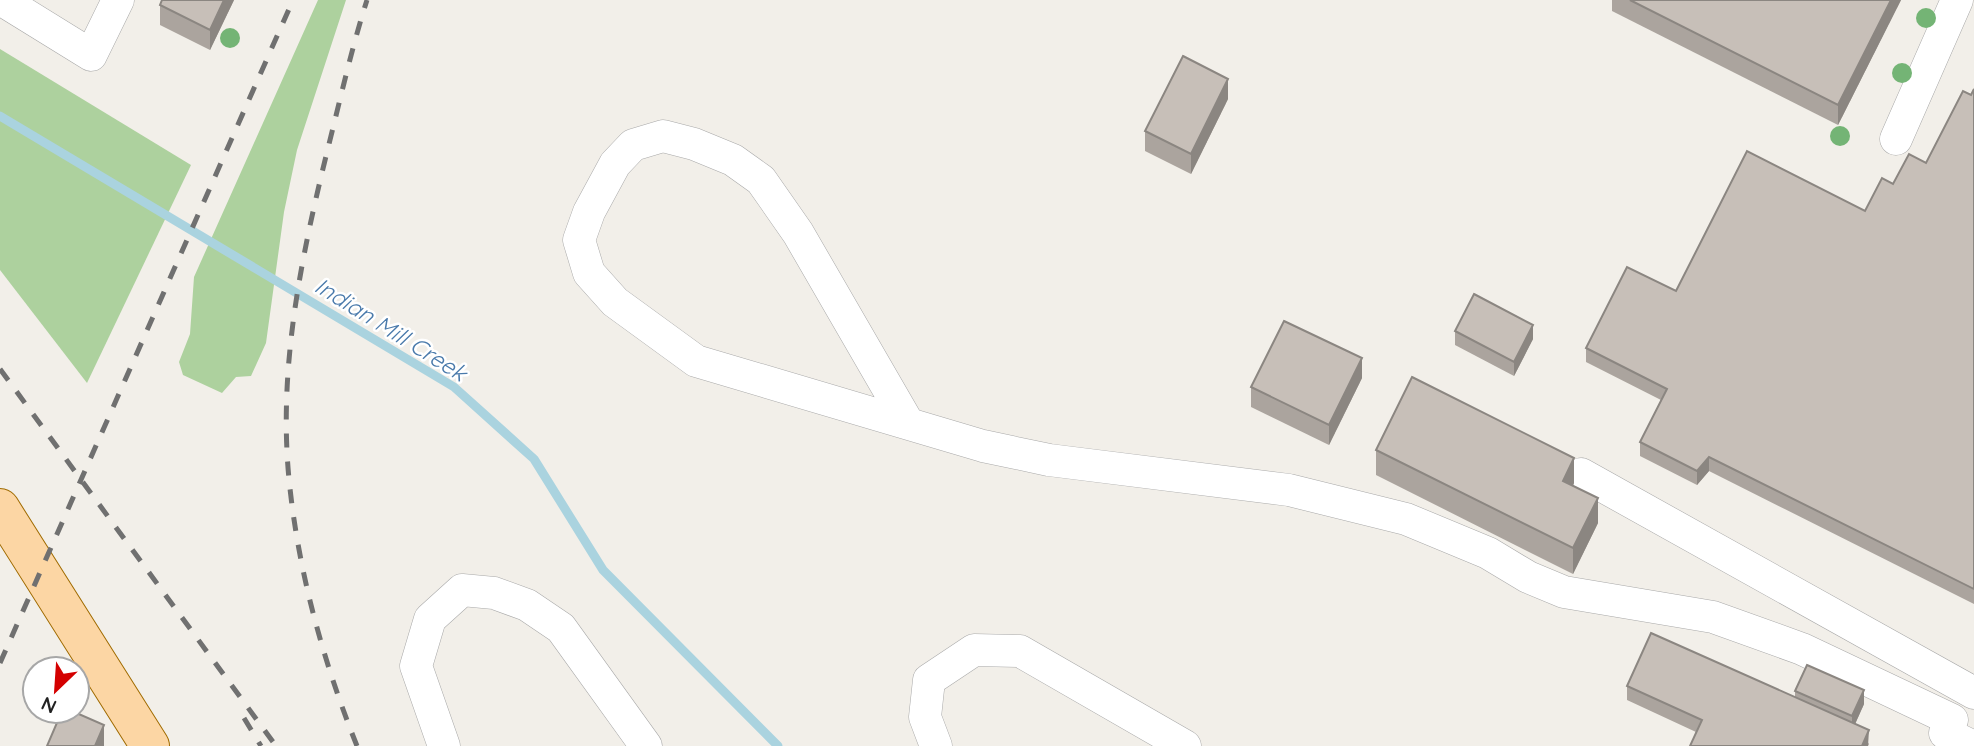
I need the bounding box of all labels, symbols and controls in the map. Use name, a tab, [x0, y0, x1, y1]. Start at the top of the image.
water label: Indian Mill Creek	[310, 271, 474, 388]
north arrow	[21, 655, 91, 725]
text: N	[37, 692, 60, 719]

